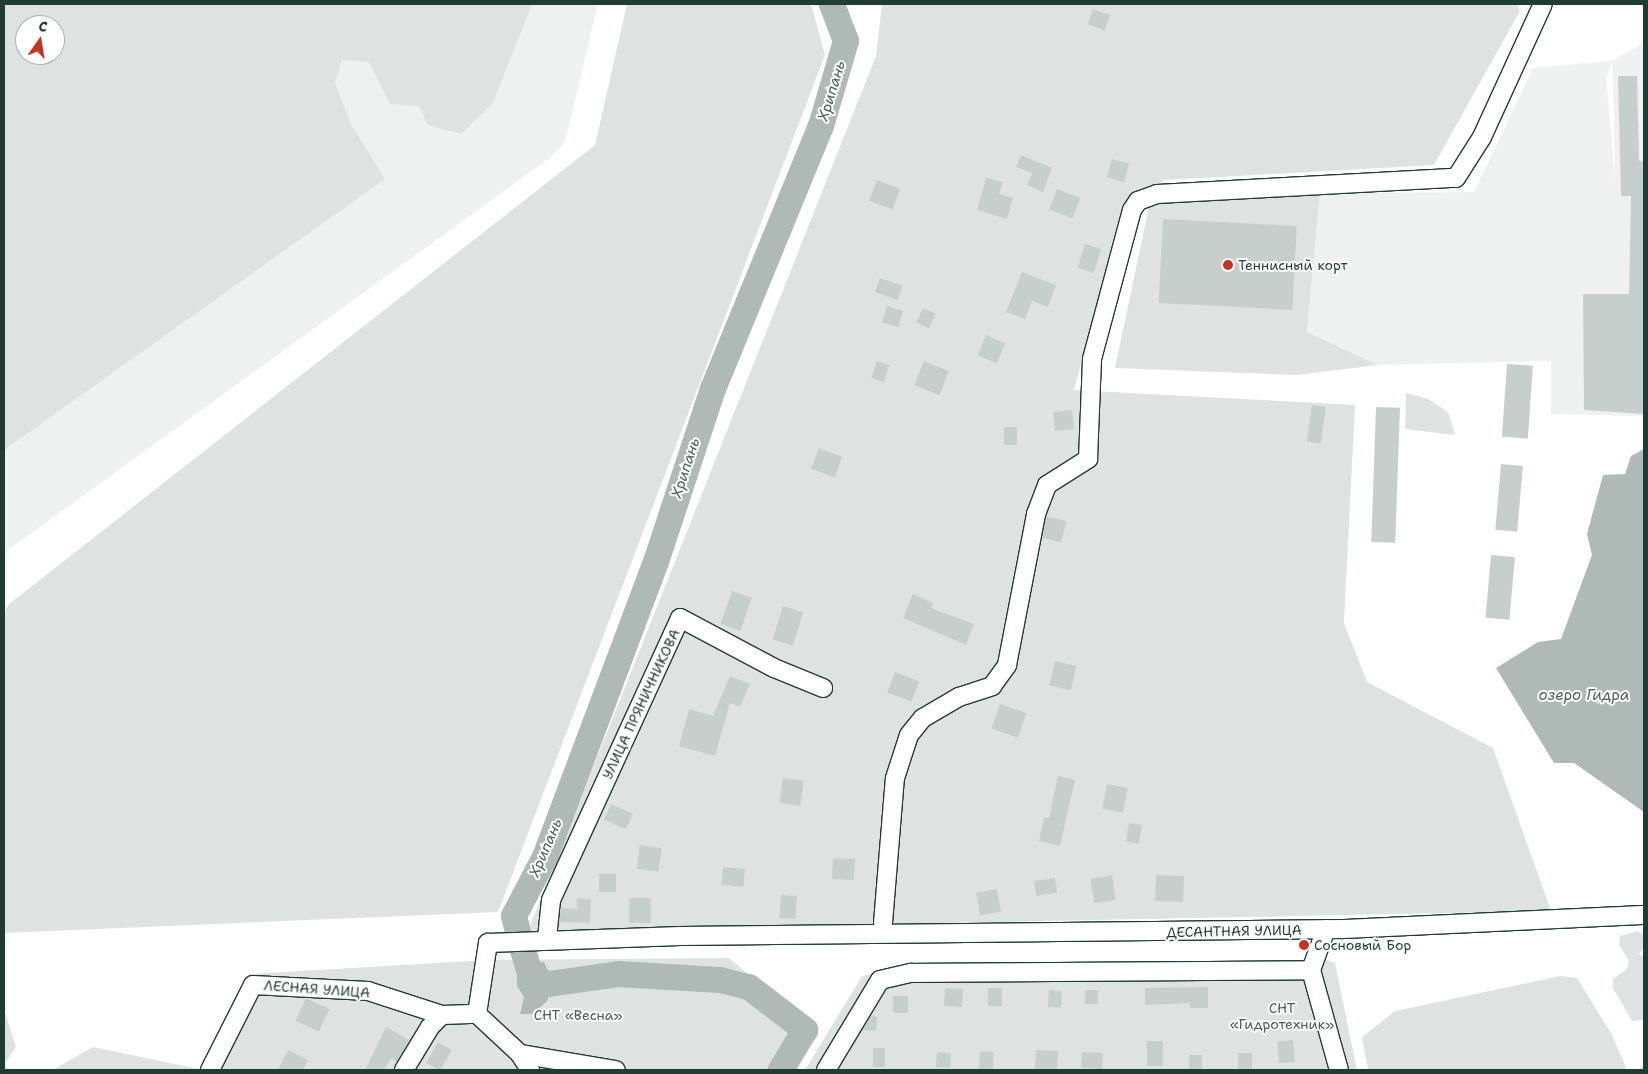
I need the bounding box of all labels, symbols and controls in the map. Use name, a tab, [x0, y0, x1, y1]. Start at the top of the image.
north arrow	[15, 15, 65, 65]
text: С	[37, 17, 49, 36]
water label: Хрипань	[814, 59, 850, 123]
place label: Теннисный корт	[1238, 257, 1348, 273]
marker: Теннисный корт	[1222, 259, 1234, 271]
water label: Хрипань	[668, 436, 704, 500]
street label: УЛИЦА ПРЯНИЧНИКОВА	[599, 626, 683, 782]
water label: озеро Гидра	[1539, 687, 1629, 705]
water label: Хрипань	[526, 816, 566, 880]
street label: ДЕСАНТНАЯ УЛИЦА	[1166, 921, 1302, 941]
place label: Сосновый Бор	[1314, 937, 1411, 953]
marker: Сосновый Бор	[1298, 939, 1310, 951]
street label: ЛЕСНАЯ УЛИЦА	[263, 977, 371, 1001]
park label: СНТ «Гидротехник»	[1230, 1000, 1334, 1032]
park label: СНТ «Весна»	[534, 1007, 622, 1023]

